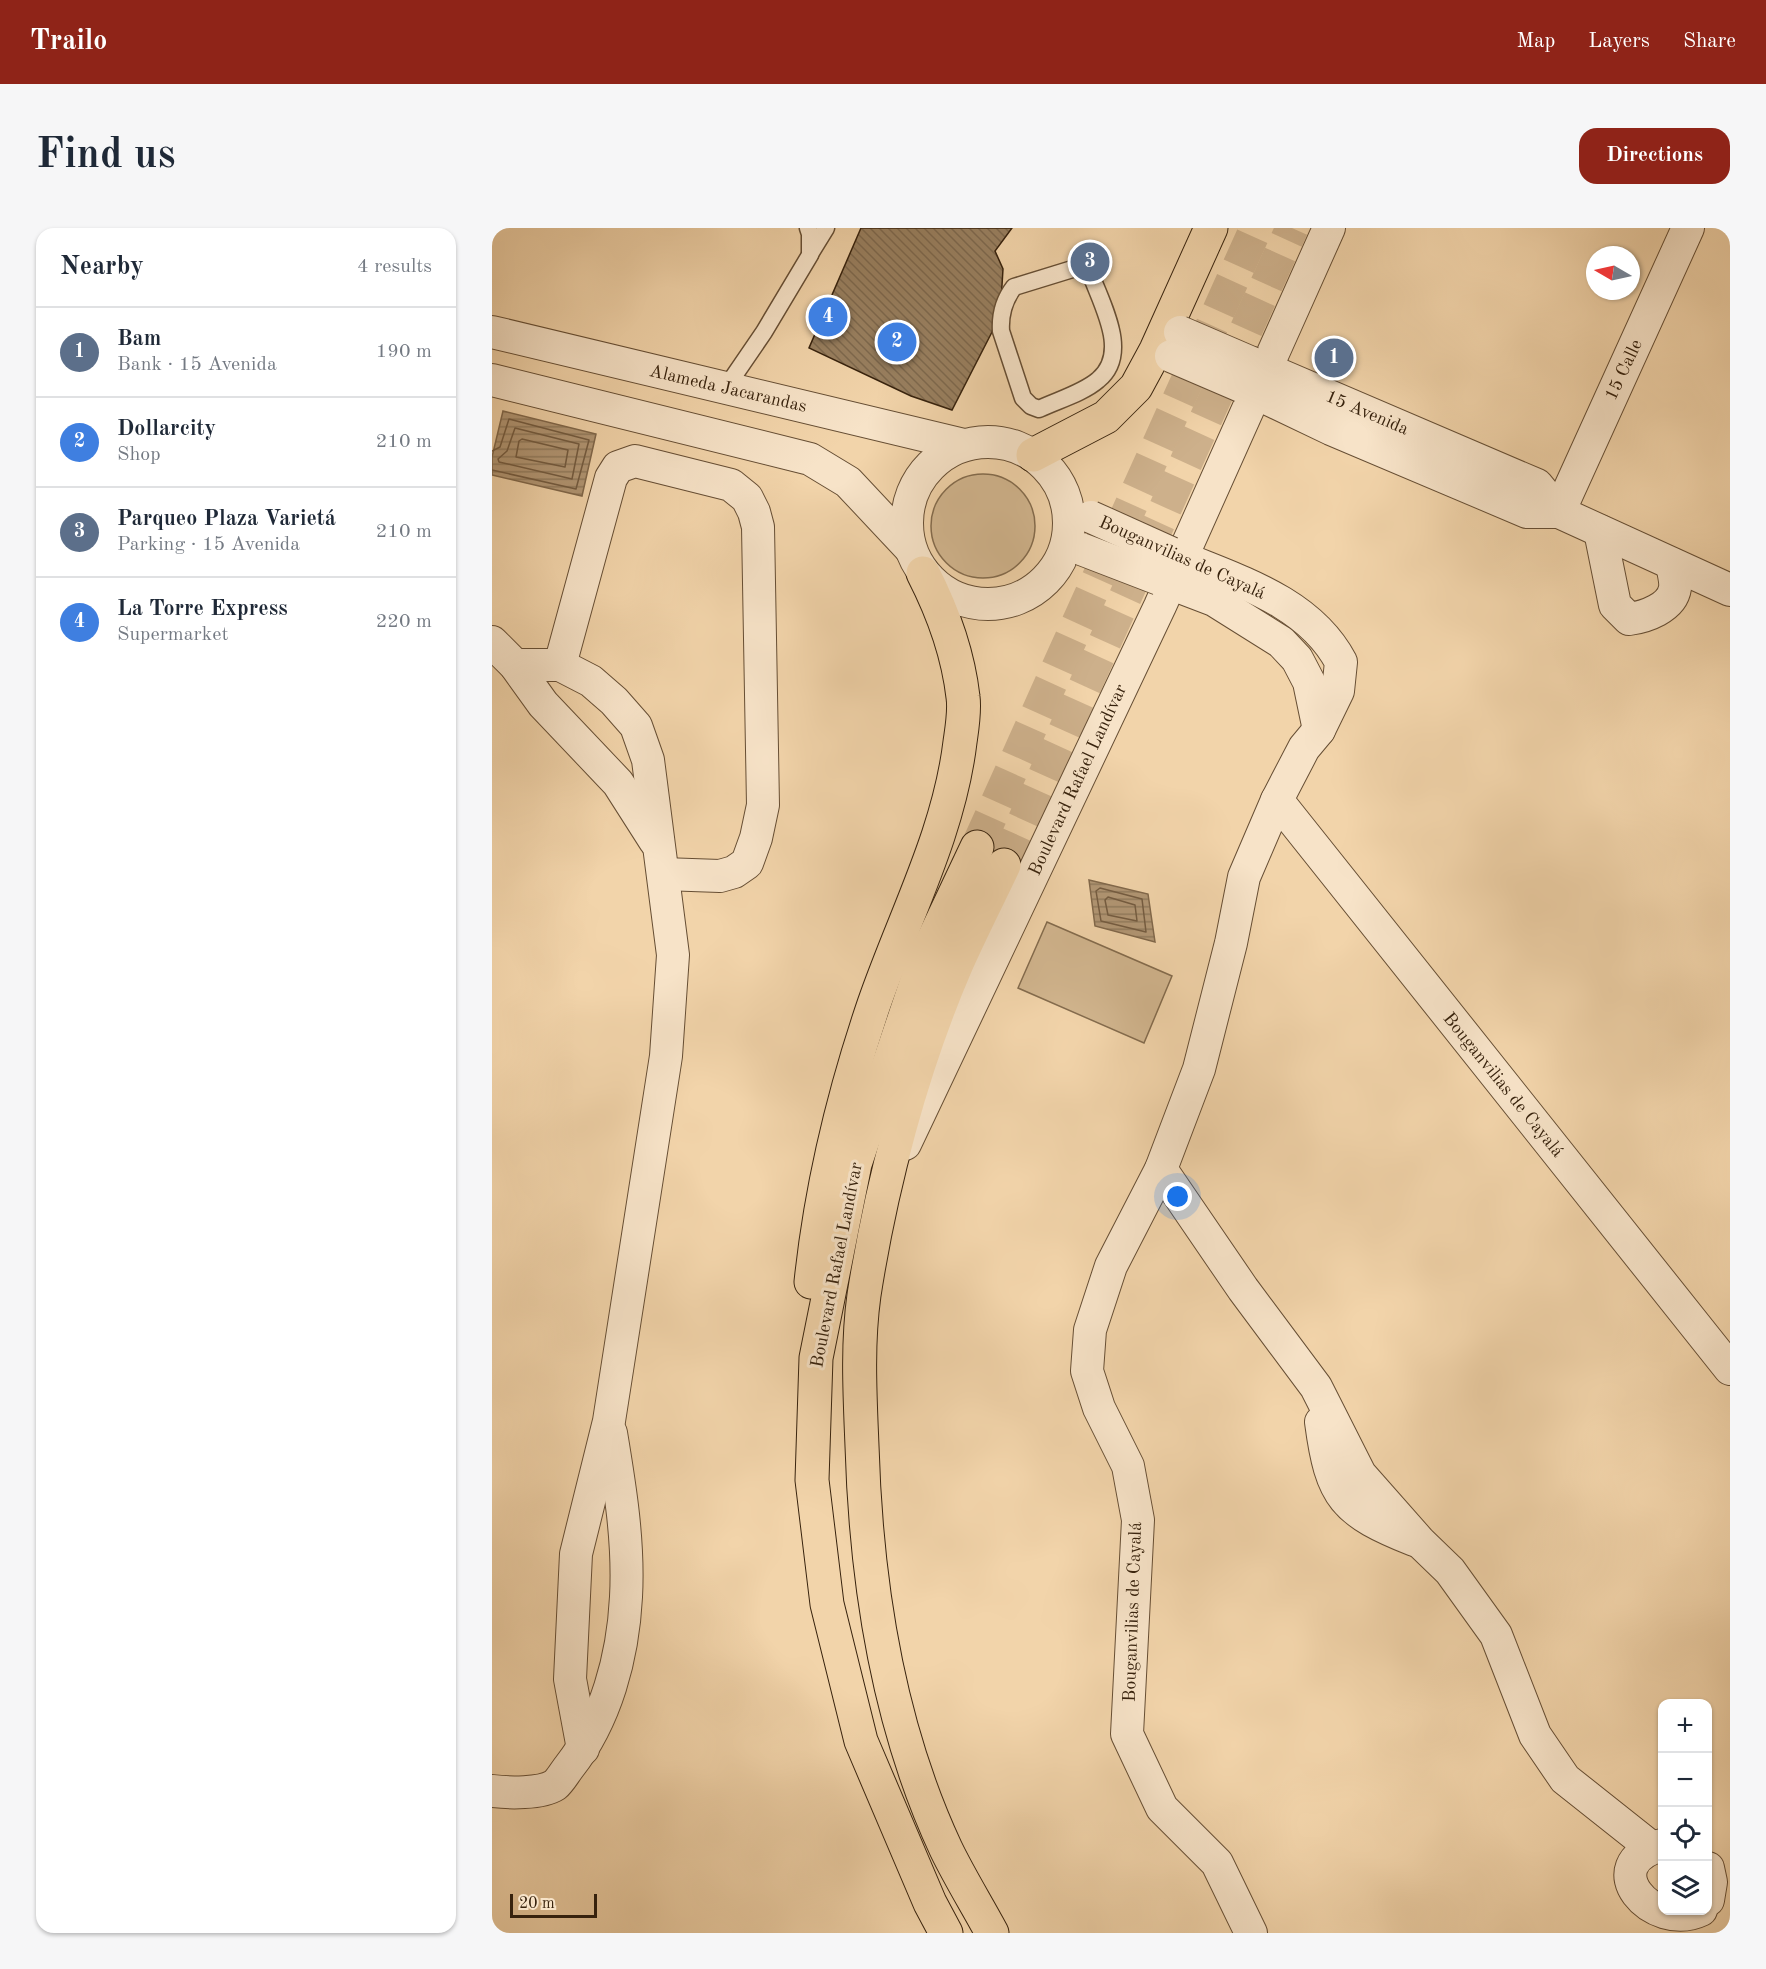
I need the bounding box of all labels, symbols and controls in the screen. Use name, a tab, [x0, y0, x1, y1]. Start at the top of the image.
text: Trailo	[30, 28, 107, 56]
text: Map	[1516, 31, 1555, 52]
text: Layers	[1588, 31, 1650, 52]
text: Share	[1683, 31, 1736, 52]
button: Directions	[1579, 128, 1730, 184]
text: Find us	[36, 135, 175, 177]
pin: 3	[1070, 240, 1110, 285]
north arrow	[1586, 246, 1640, 300]
text: Nearby	[60, 254, 144, 280]
text: 4 results	[357, 257, 432, 277]
pin: 4	[808, 294, 848, 340]
pin: 2	[878, 320, 916, 364]
text: Bam	[117, 328, 161, 350]
pin: 1	[1314, 336, 1354, 380]
street label: 15 Calle	[1602, 337, 1646, 403]
text: 1	[74, 342, 85, 362]
text: 190 m	[376, 342, 432, 362]
text: Bank · 15 Avenida	[117, 355, 277, 375]
street label: Alameda Jacarandas	[648, 362, 809, 416]
street label: 15 Avenida	[1323, 387, 1411, 439]
text: Dollarcity	[117, 418, 216, 440]
text: 2	[74, 432, 85, 452]
text: 210 m	[376, 432, 432, 452]
text: Shop	[117, 445, 161, 465]
text: Parqueo Plaza Varietá	[117, 508, 336, 530]
street label: Bouganvilias de Cayalá	[1096, 513, 1268, 603]
text: 3	[74, 522, 85, 542]
text: 210 m	[376, 522, 432, 542]
text: Parking · 15 Avenida	[117, 535, 300, 555]
text: La Torre Express	[117, 598, 288, 620]
text: 4	[74, 612, 85, 632]
text: 220 m	[376, 612, 432, 632]
text: Supermarket	[117, 625, 228, 645]
street label: Boulevard Rafael Landívar	[1026, 681, 1131, 878]
street label: Bouganvilias de Cayalá	[1439, 1009, 1567, 1161]
street label: Boulevard Rafael Landívar	[808, 1160, 866, 1369]
your location	[1163, 1182, 1192, 1211]
street label: Bouganvilias de Cayalá	[1121, 1522, 1145, 1702]
map controls	[1658, 1699, 1712, 1915]
button: +	[1658, 1699, 1712, 1753]
button: −	[1658, 1753, 1712, 1807]
button: locate	[1658, 1807, 1712, 1861]
button: layers	[1658, 1861, 1712, 1915]
scale bar	[510, 1891, 597, 1918]
text: 20 m	[519, 1896, 555, 1912]

